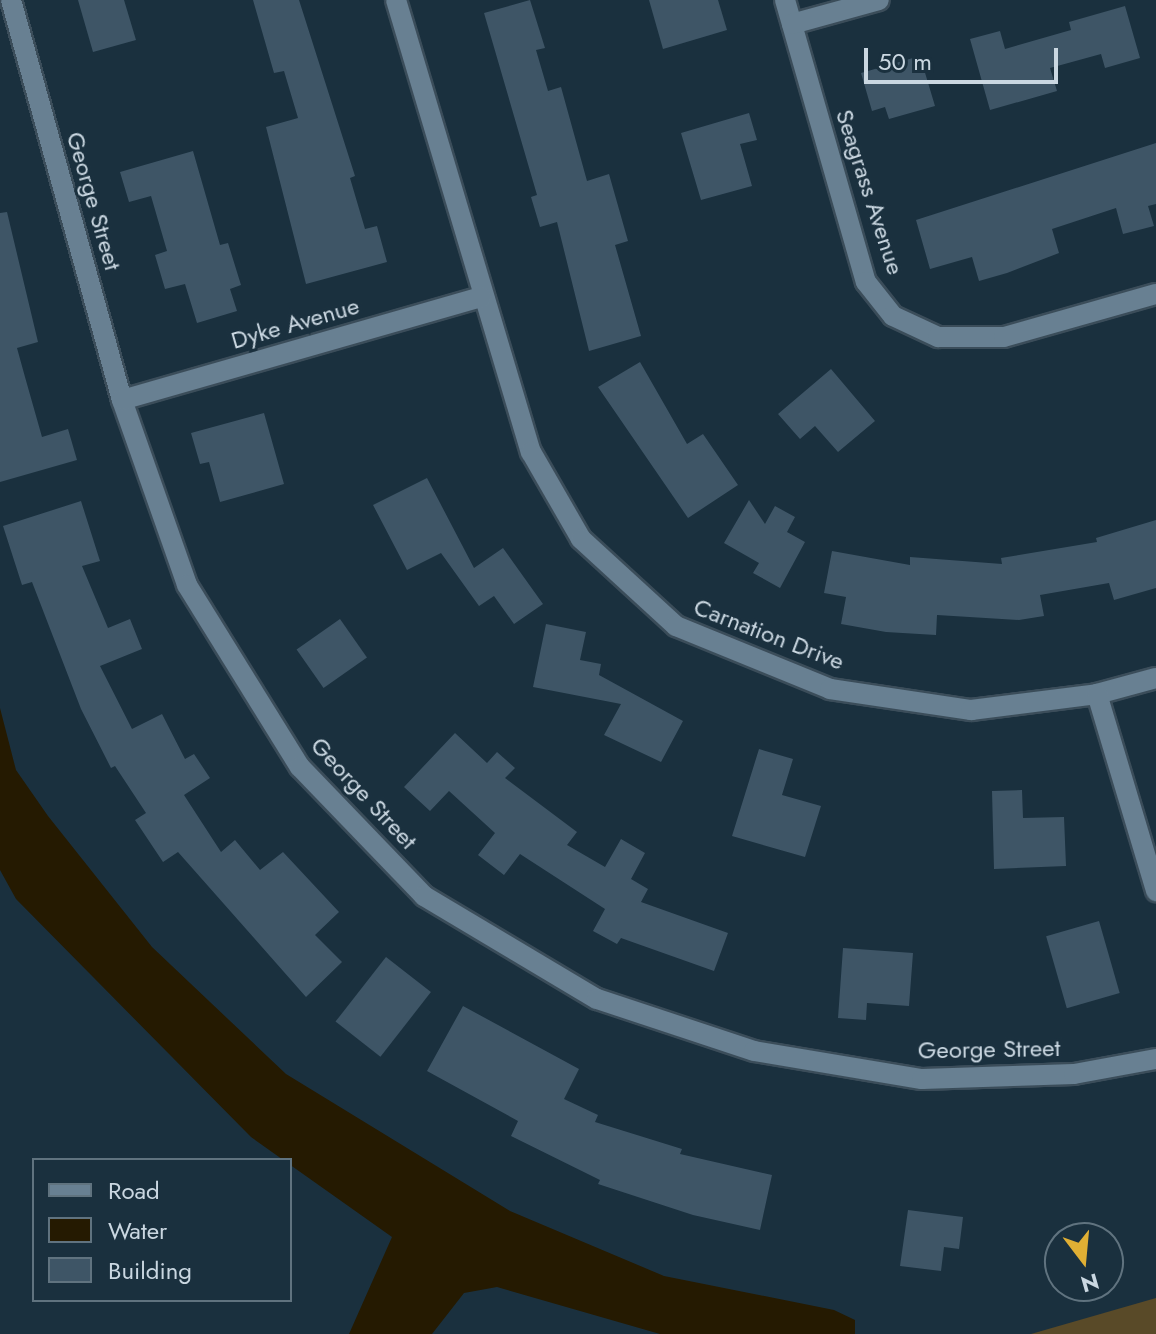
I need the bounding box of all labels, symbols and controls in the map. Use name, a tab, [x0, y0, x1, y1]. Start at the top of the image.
scale bar	[868, 32, 1062, 82]
text: 50 m	[878, 44, 932, 79]
street label: Seagrass Avenue	[830, 106, 910, 278]
street label: George Street	[61, 129, 127, 273]
street label: Dyke Avenue	[228, 291, 362, 355]
street label: Carnation Drive	[690, 592, 848, 676]
street label: George Street	[305, 731, 423, 855]
street label: George Street	[918, 1033, 1060, 1065]
legend	[32, 1158, 292, 1302]
text: Road	[108, 1173, 160, 1208]
text: Water	[108, 1213, 167, 1248]
north arrow	[1044, 1222, 1124, 1302]
text: Building	[108, 1253, 192, 1288]
text: N	[1077, 1265, 1103, 1301]

